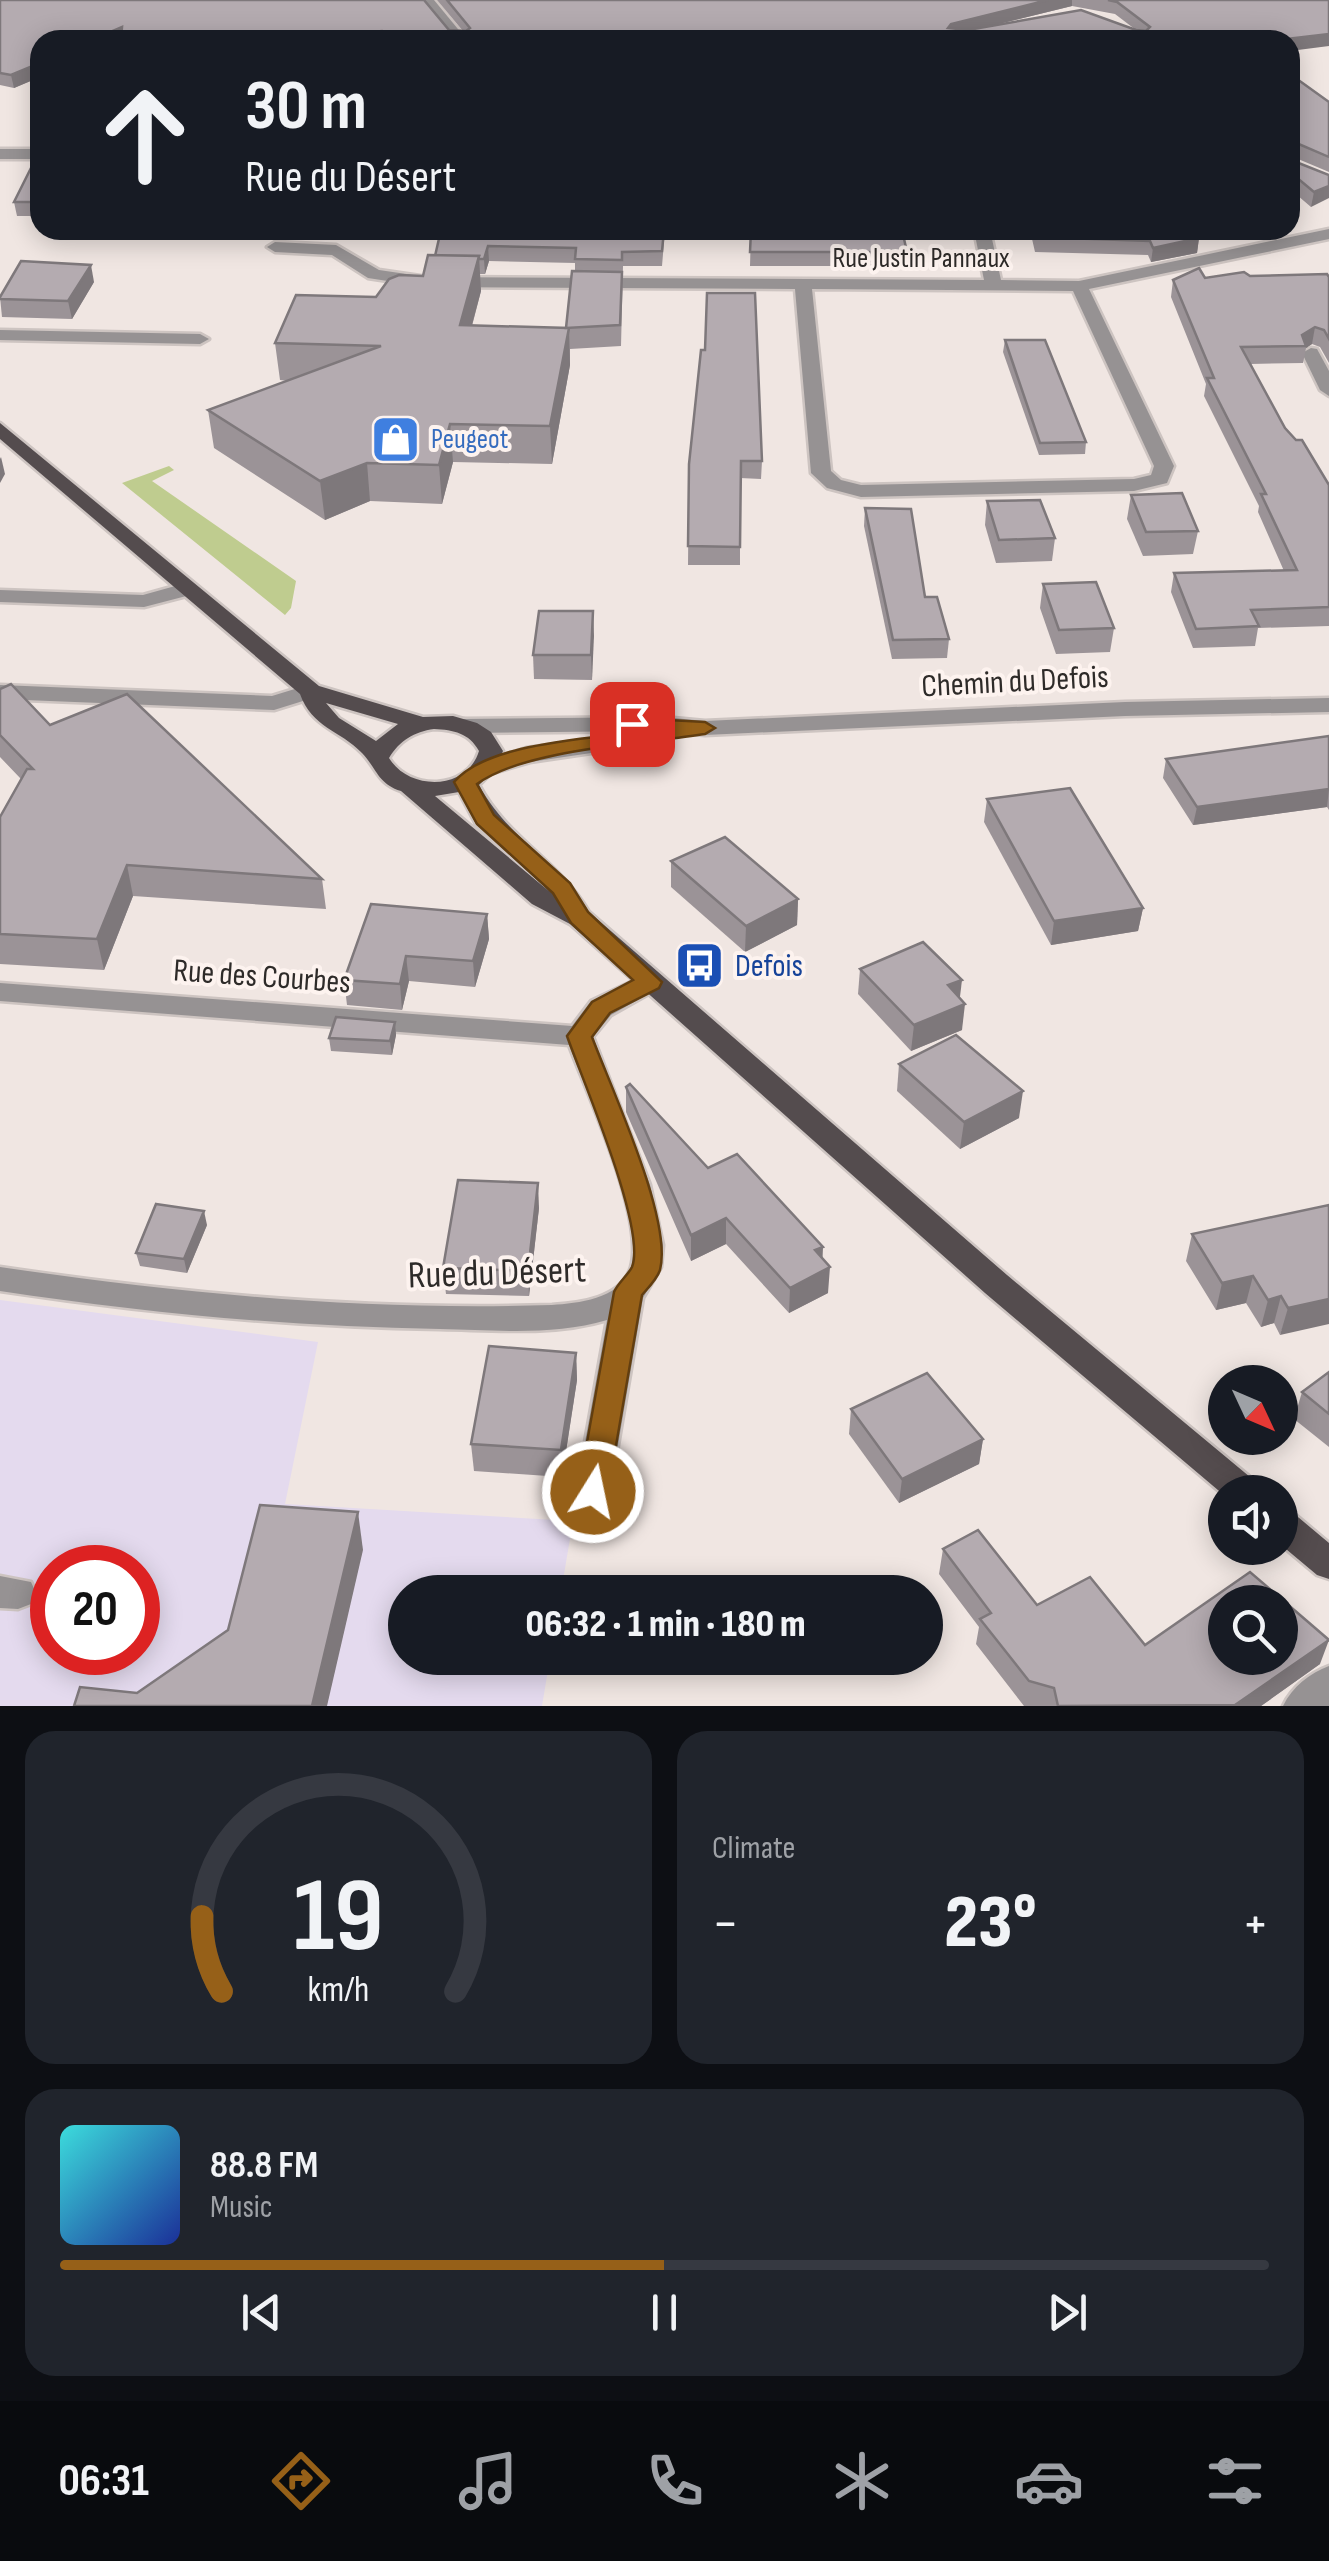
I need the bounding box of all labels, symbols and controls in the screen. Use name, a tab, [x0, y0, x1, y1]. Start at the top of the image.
text: 30 m	[245, 65, 367, 149]
icon: ahead	[80, 70, 210, 200]
text: Rue du Désert	[245, 150, 456, 205]
street label: Rue Justin Pannaux	[832, 242, 1010, 275]
shop icon: Peugeot	[370, 413, 422, 465]
place label: Peugeot	[431, 423, 508, 456]
street label: Chemin du Defois	[921, 658, 1109, 706]
pin	[590, 682, 675, 767]
icon: arrive	[605, 697, 660, 752]
bus stop icon: Defois	[674, 940, 726, 992]
place label: Defois	[735, 947, 803, 986]
street label: Rue des Courbes	[172, 951, 352, 1003]
street label: Rue du Désert	[407, 1247, 587, 1299]
north arrow	[1208, 1365, 1298, 1455]
map controls	[1208, 1365, 1298, 1675]
position arrow	[541, 1440, 645, 1544]
button: sound	[1208, 1475, 1298, 1565]
speed limit sign: 20	[30, 1545, 160, 1675]
button: search	[1208, 1585, 1298, 1675]
text: 06:32 · 1 min · 180 m	[525, 1602, 806, 1647]
text: Climate	[712, 1829, 795, 1868]
text: 19	[293, 1855, 384, 1980]
text: 23°	[944, 1878, 1037, 1969]
text: −	[712, 1891, 739, 1958]
text: +	[1242, 1891, 1269, 1958]
text: km/h	[308, 1969, 369, 2012]
text: 88.8 FM	[210, 2143, 318, 2188]
text: Music	[210, 2188, 273, 2227]
icon: previous	[234, 2285, 289, 2340]
icon: pause	[637, 2285, 692, 2340]
icon: next	[1040, 2285, 1095, 2340]
icon: directions	[266, 2446, 336, 2516]
icon: music	[453, 2446, 523, 2516]
icon: phone	[640, 2446, 710, 2516]
icon: climate	[827, 2446, 897, 2516]
icon: car	[1014, 2446, 1084, 2516]
icon: filters	[1200, 2446, 1270, 2516]
text: 06:31	[58, 2454, 149, 2509]

